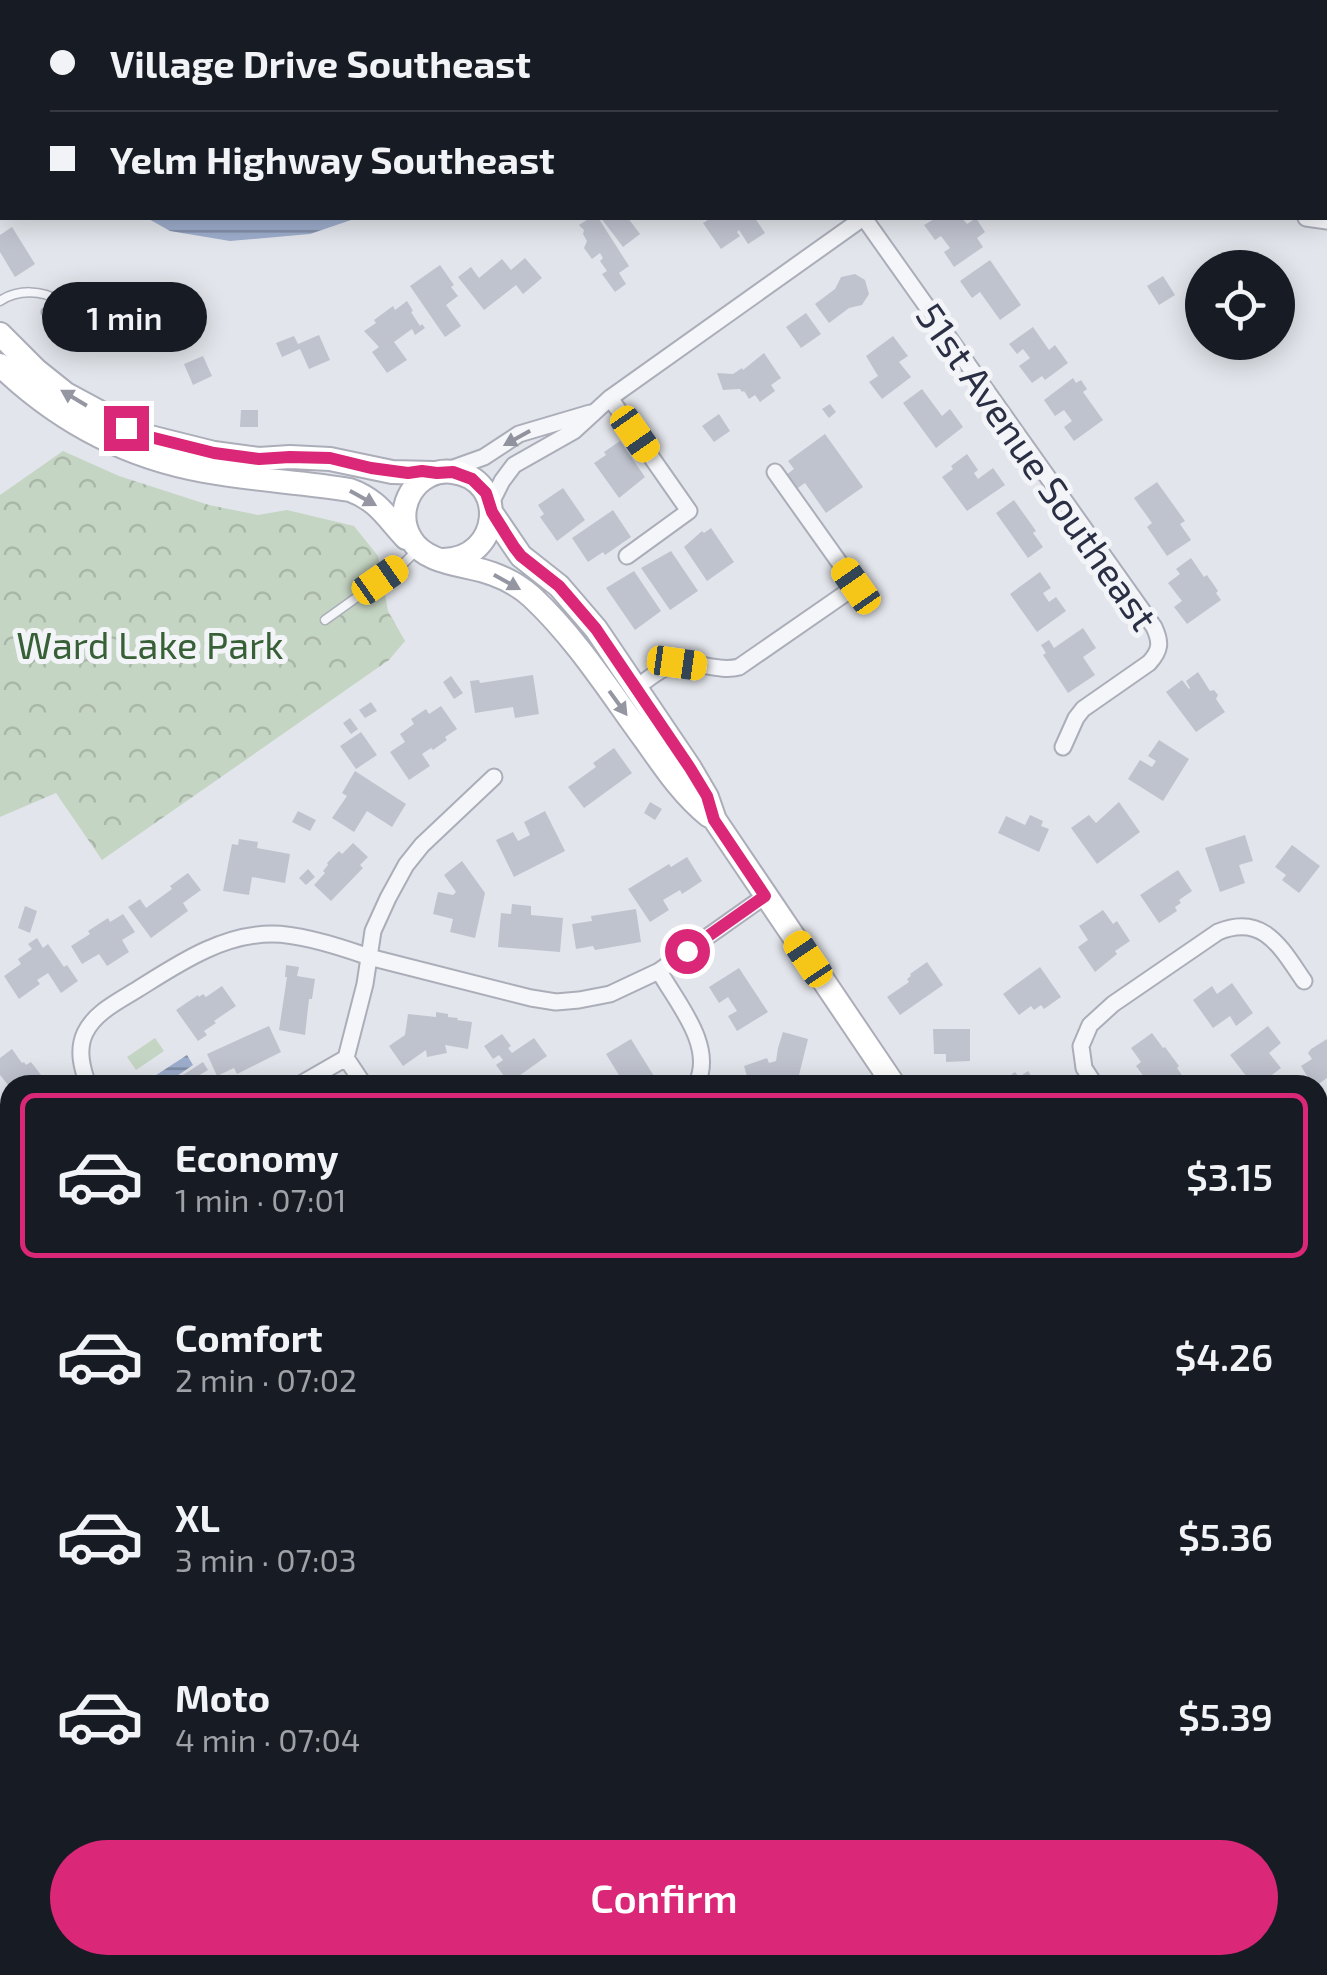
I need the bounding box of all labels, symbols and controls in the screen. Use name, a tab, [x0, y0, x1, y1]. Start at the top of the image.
text: Village Drive Southeast	[110, 40, 531, 86]
text: Yelm Highway Southeast	[110, 136, 555, 182]
map controls	[1185, 250, 1295, 360]
button: locate	[1185, 250, 1295, 360]
callout: 1 min	[44, 283, 208, 353]
street label: 51st Avenue Southeast	[908, 294, 1168, 638]
text: 1 min	[87, 298, 162, 336]
one-way arrow	[60, 390, 88, 407]
car	[606, 401, 664, 467]
route end	[104, 406, 149, 451]
one-way arrow	[503, 429, 531, 446]
one-way arrow	[349, 489, 377, 506]
car	[347, 551, 413, 609]
car	[827, 553, 885, 619]
one-way arrow	[493, 573, 522, 590]
park label: Ward Lake Park	[16, 621, 284, 667]
car	[645, 644, 709, 682]
one-way arrow	[607, 690, 627, 716]
car	[779, 926, 837, 992]
route start	[665, 929, 710, 974]
icon: car	[55, 1131, 145, 1221]
text: Economy	[175, 1134, 339, 1180]
text: $3.15	[1186, 1153, 1273, 1199]
text: 1 min · 07:01	[175, 1180, 347, 1218]
icon: car	[55, 1311, 145, 1401]
text: Comfort	[175, 1314, 323, 1360]
text: $4.26	[1174, 1333, 1273, 1379]
text: 2 min · 07:02	[175, 1360, 357, 1398]
icon: car	[55, 1491, 145, 1581]
text: XL	[175, 1494, 220, 1540]
text: $5.36	[1178, 1513, 1273, 1559]
text: 3 min · 07:03	[175, 1540, 357, 1578]
icon: car	[55, 1671, 145, 1761]
text: Moto	[175, 1674, 270, 1720]
text: $5.39	[1178, 1693, 1273, 1739]
text: 4 min · 07:04	[175, 1720, 360, 1758]
button: Confirm	[50, 1840, 1278, 1955]

